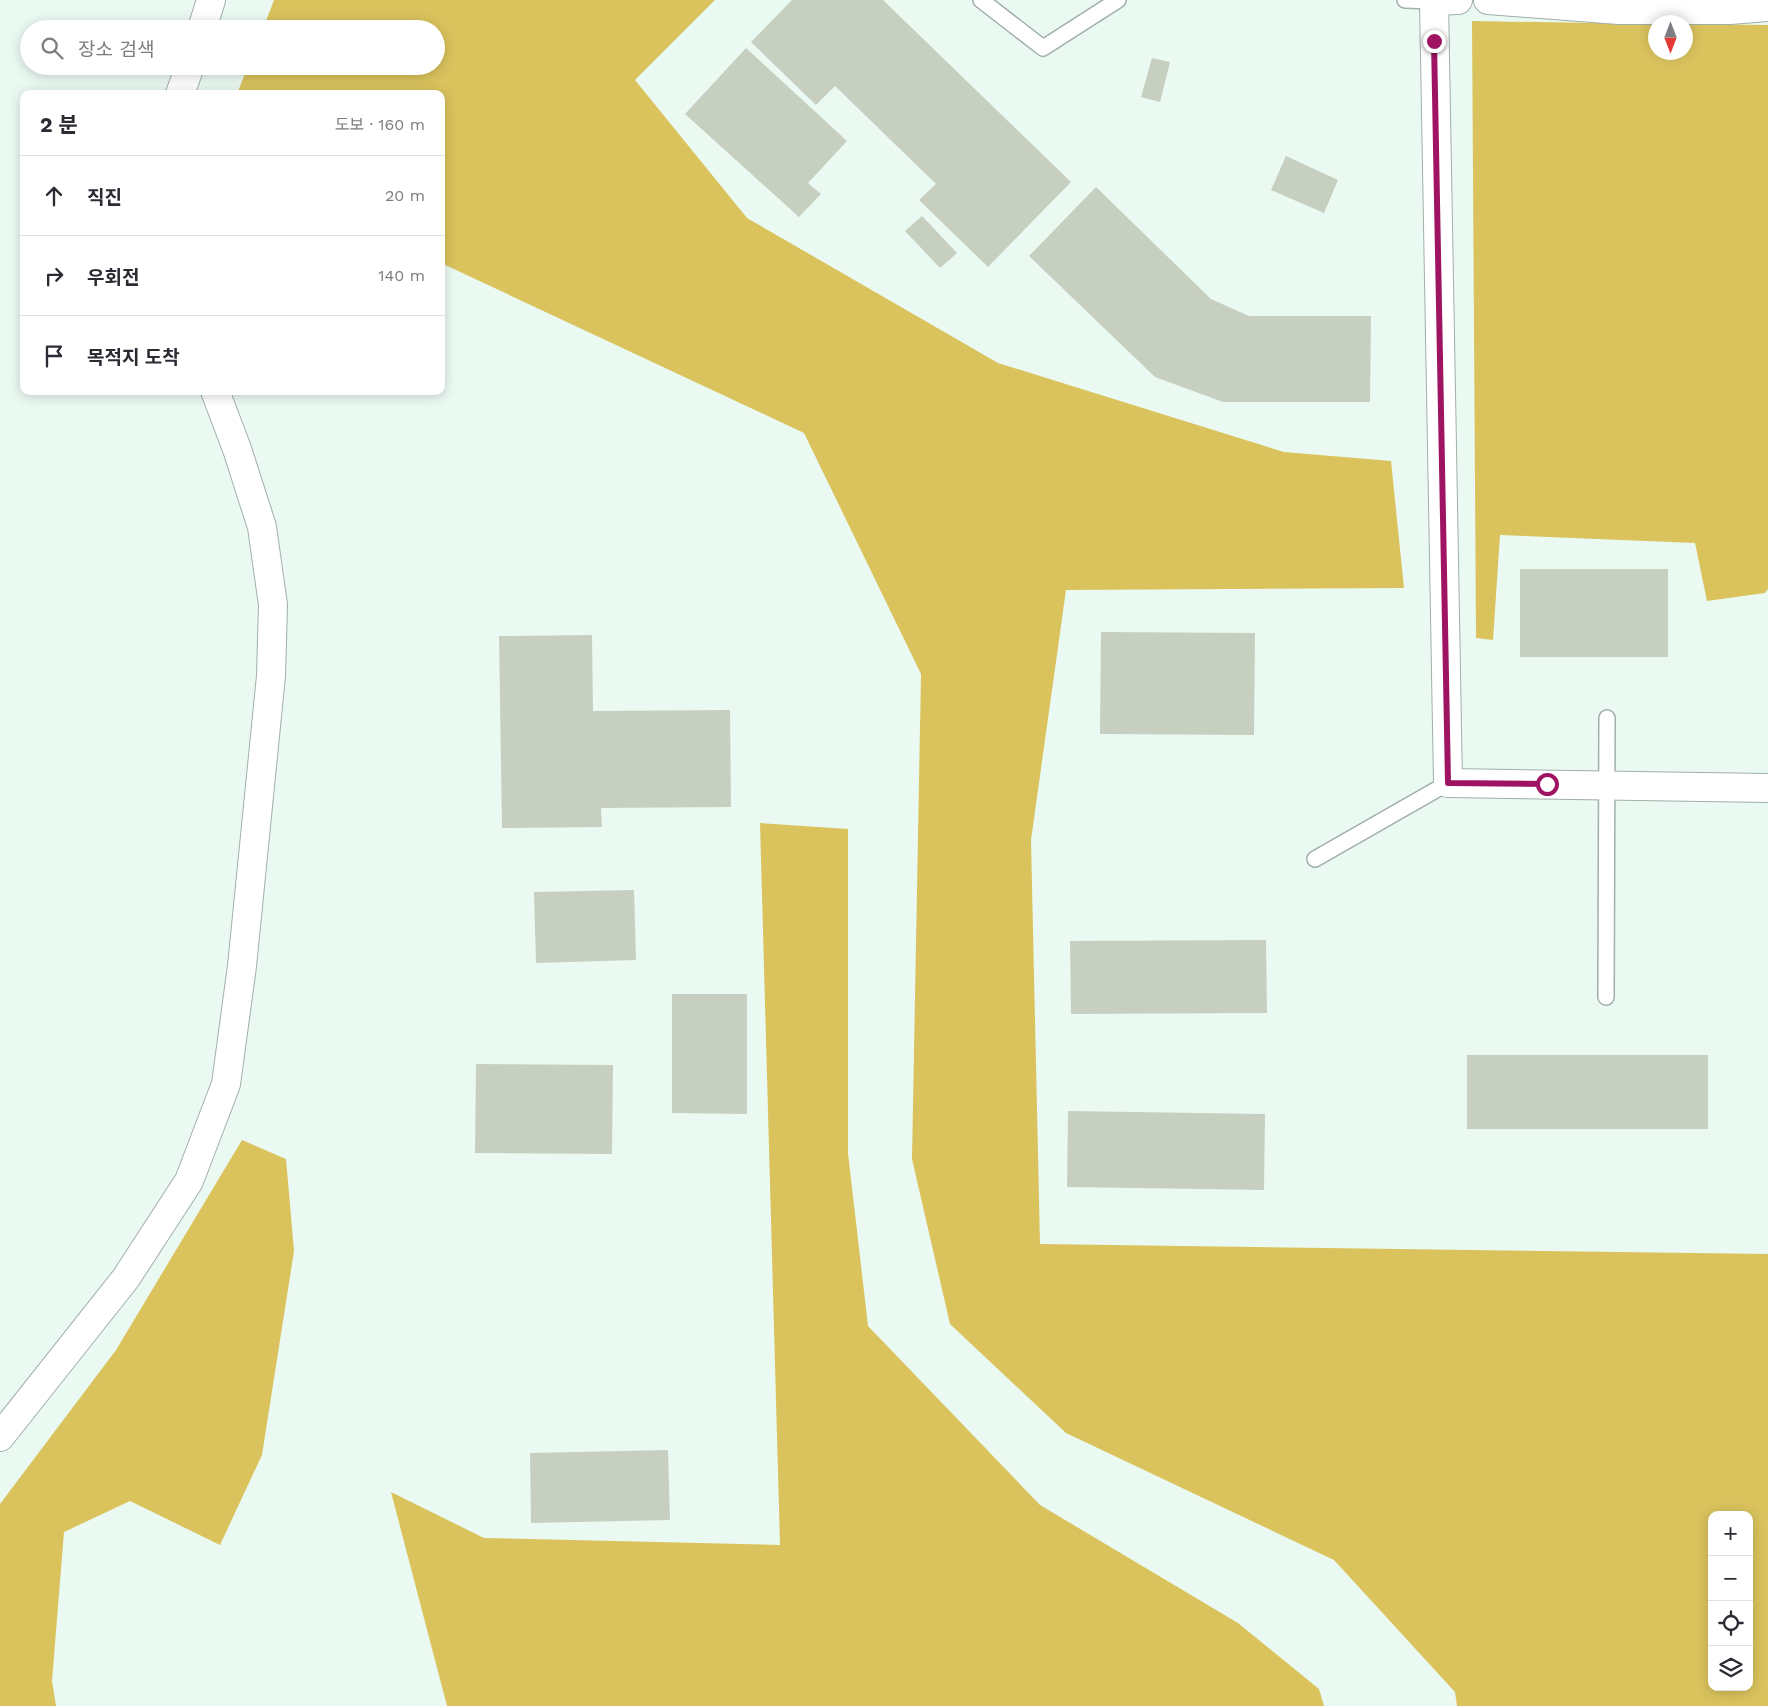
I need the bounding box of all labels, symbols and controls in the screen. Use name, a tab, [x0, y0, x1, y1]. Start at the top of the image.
north arrow	[1648, 15, 1693, 60]
search box	[20, 20, 445, 75]
route end	[1423, 30, 1446, 53]
icon: search	[38, 34, 66, 62]
text: 장소 검색	[78, 38, 154, 61]
text: 2 분	[40, 112, 78, 137]
text: 도보 · 160 m	[335, 115, 425, 134]
icon: ahead	[40, 182, 68, 210]
text: 직진	[87, 186, 122, 209]
text: 20 m	[385, 186, 425, 205]
icon: right	[40, 262, 68, 290]
text: 우회전	[87, 266, 139, 289]
text: 140 m	[378, 266, 425, 285]
icon: arrive	[40, 342, 68, 370]
text: 목적지 도착	[87, 346, 180, 369]
route start	[1536, 773, 1559, 796]
map controls	[1708, 1511, 1753, 1691]
button: +	[1708, 1511, 1753, 1556]
button: −	[1708, 1556, 1753, 1601]
button: locate	[1708, 1601, 1753, 1646]
button: layers	[1708, 1646, 1753, 1691]

